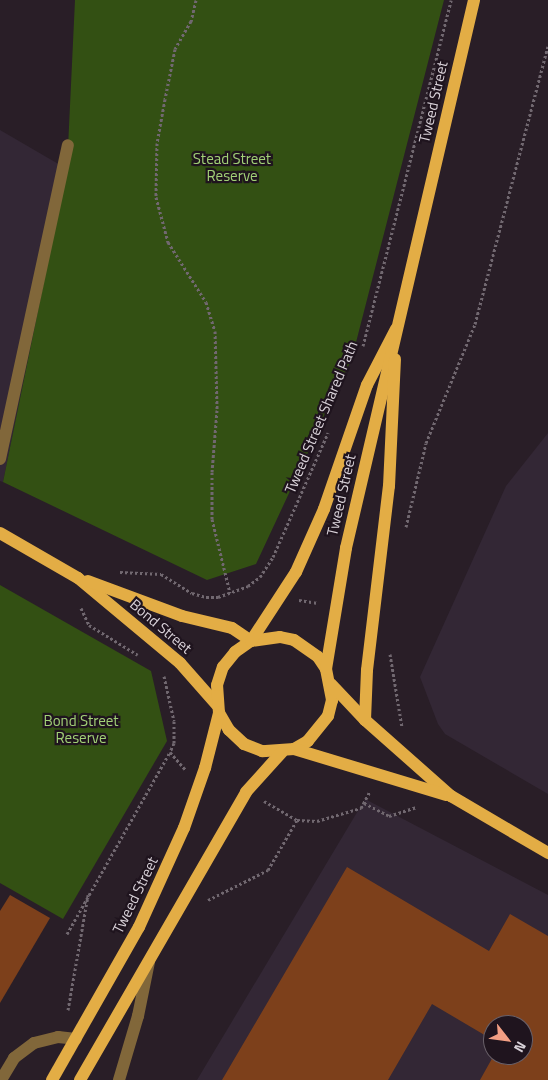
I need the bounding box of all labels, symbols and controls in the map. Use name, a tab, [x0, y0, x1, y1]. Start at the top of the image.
street label: Tweed Street	[415, 59, 451, 145]
park label: Stead Street Reserve	[193, 149, 271, 184]
street label: Tweed Street Shared Path	[281, 338, 361, 496]
street label: Tweed Street	[323, 452, 359, 538]
street label: Bond Street	[126, 595, 196, 657]
park label: Bond Street Reserve	[43, 711, 119, 746]
street label: Tweed Street	[109, 854, 161, 936]
north arrow	[483, 1015, 533, 1065]
text: N	[509, 1038, 532, 1057]

